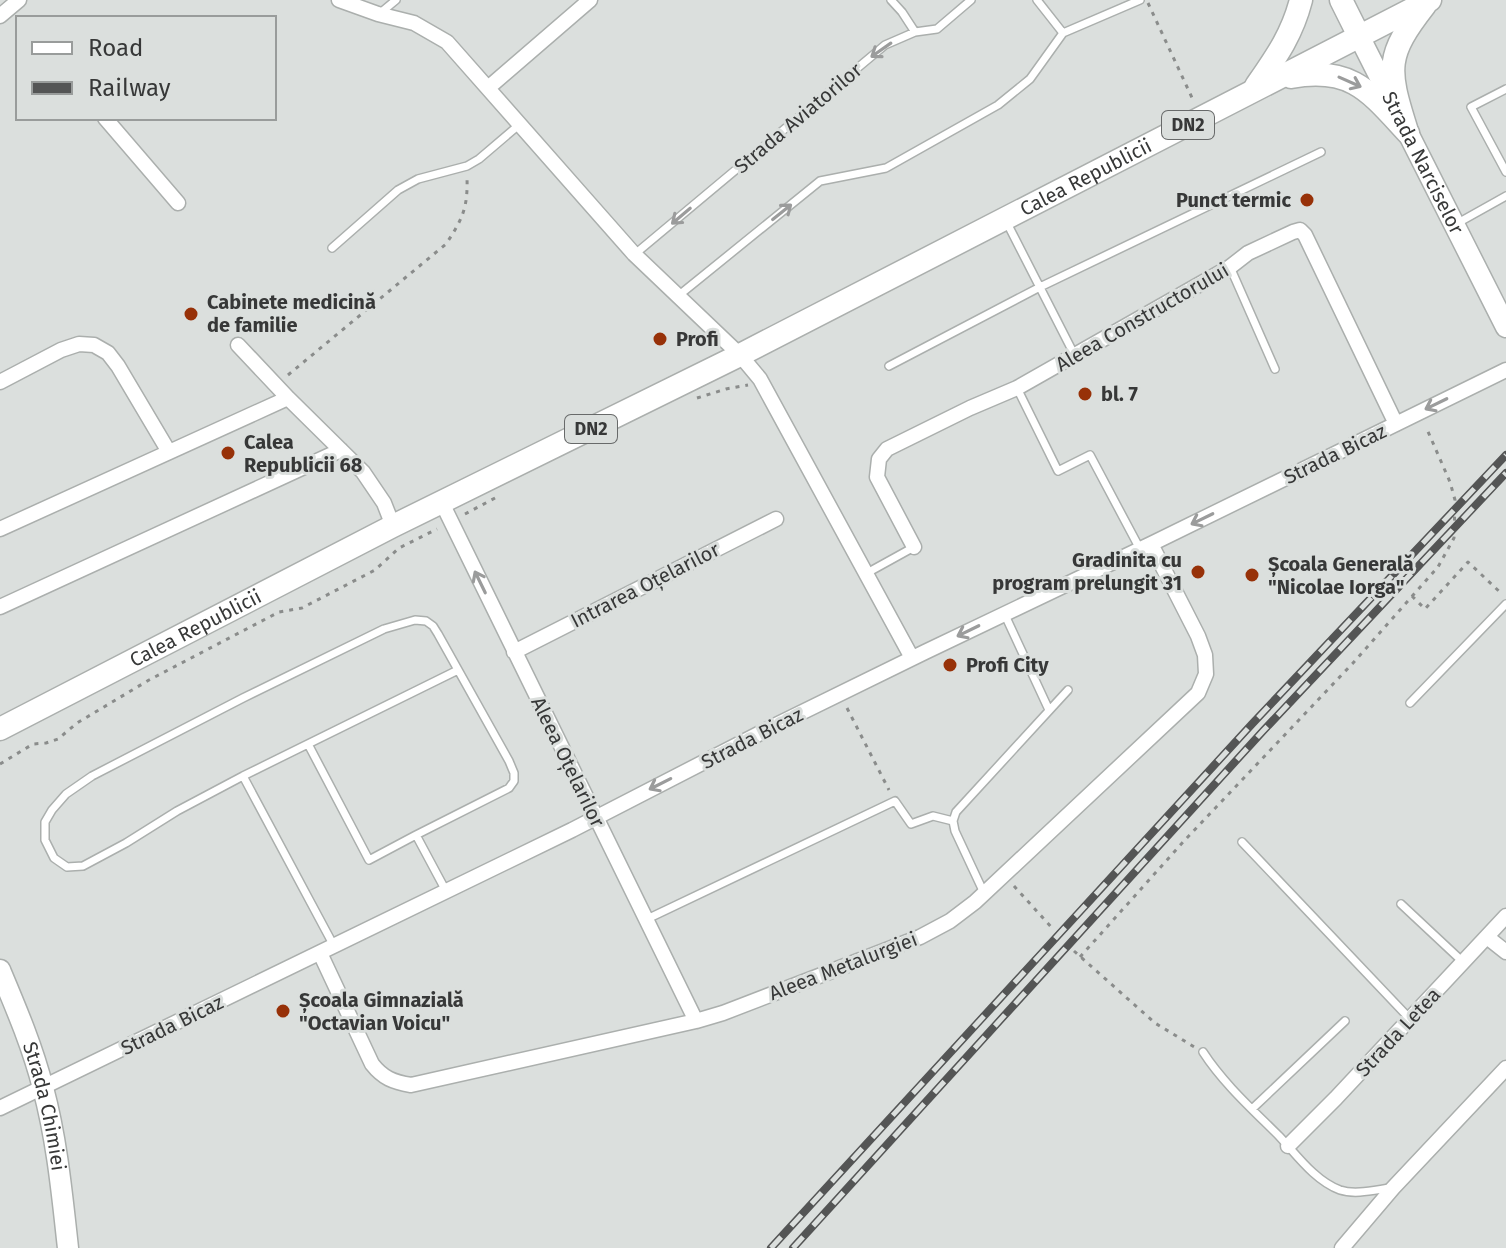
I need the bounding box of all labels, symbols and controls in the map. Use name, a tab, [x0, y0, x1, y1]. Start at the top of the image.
legend	[16, 16, 276, 120]
text: Road	[88, 34, 143, 62]
one-way arrow	[871, 41, 892, 58]
street label: Strada Aviatorilor	[729, 57, 867, 178]
text: Railway	[88, 74, 171, 102]
one-way arrow	[1338, 75, 1362, 90]
street label: Strada Narciselor	[1377, 87, 1469, 238]
road number: DN2	[1162, 111, 1214, 139]
street label: Calea Republicii	[1016, 133, 1156, 221]
place label: Punct termic	[1176, 188, 1291, 212]
marker: Punct termic	[1298, 191, 1316, 209]
one-way arrow	[771, 203, 792, 220]
one-way arrow	[671, 207, 692, 224]
street label: Aleea Constructorului	[1051, 258, 1233, 376]
place label: Cabinete medicină de familie	[207, 290, 376, 337]
marker: Cabinete medicină de familie	[182, 305, 200, 323]
place label: Profi	[676, 327, 719, 351]
marker: Profi	[651, 330, 669, 348]
place label: bl. 7	[1101, 382, 1138, 406]
marker: bl. 7	[1076, 385, 1094, 403]
one-way arrow	[1425, 398, 1448, 413]
road number: DN2	[565, 415, 617, 443]
street label: Strada Bicaz	[1280, 419, 1390, 489]
place label: Calea Republicii 68	[244, 430, 363, 477]
marker: Calea Republicii 68	[219, 444, 237, 462]
one-way arrow	[1191, 511, 1215, 527]
street label: Intrarea Oțelarilor	[567, 537, 724, 634]
place label: Gradinita cu program prelungit 31	[992, 548, 1182, 595]
place label: Școala Generală "Nicolae Iorga"	[1268, 552, 1414, 599]
marker: Gradinita cu program prelungit 31	[1189, 563, 1207, 581]
marker: Școala Generală "Nicolae Iorga"	[1243, 566, 1261, 584]
one-way arrow	[472, 570, 487, 594]
street label: Calea Republicii	[126, 584, 265, 672]
one-way arrow	[956, 624, 980, 639]
place label: Profi City	[966, 653, 1049, 677]
marker: Profi City	[941, 656, 959, 674]
street label: Aleea Oțelarilor	[525, 693, 610, 832]
street label: Strada Bicaz	[697, 702, 807, 774]
one-way arrow	[649, 777, 673, 793]
street label: Aleea Metalurgiei	[766, 927, 920, 1005]
street label: Strada Letea	[1351, 982, 1445, 1082]
place label: Școala Gimnazială "Octavian Voicu"	[299, 988, 464, 1035]
street label: Strada Bicaz	[117, 990, 227, 1060]
marker: Școala Gimnazială "Octavian Voicu"	[274, 1002, 292, 1020]
street label: Strada Chimiei	[18, 1039, 71, 1172]

